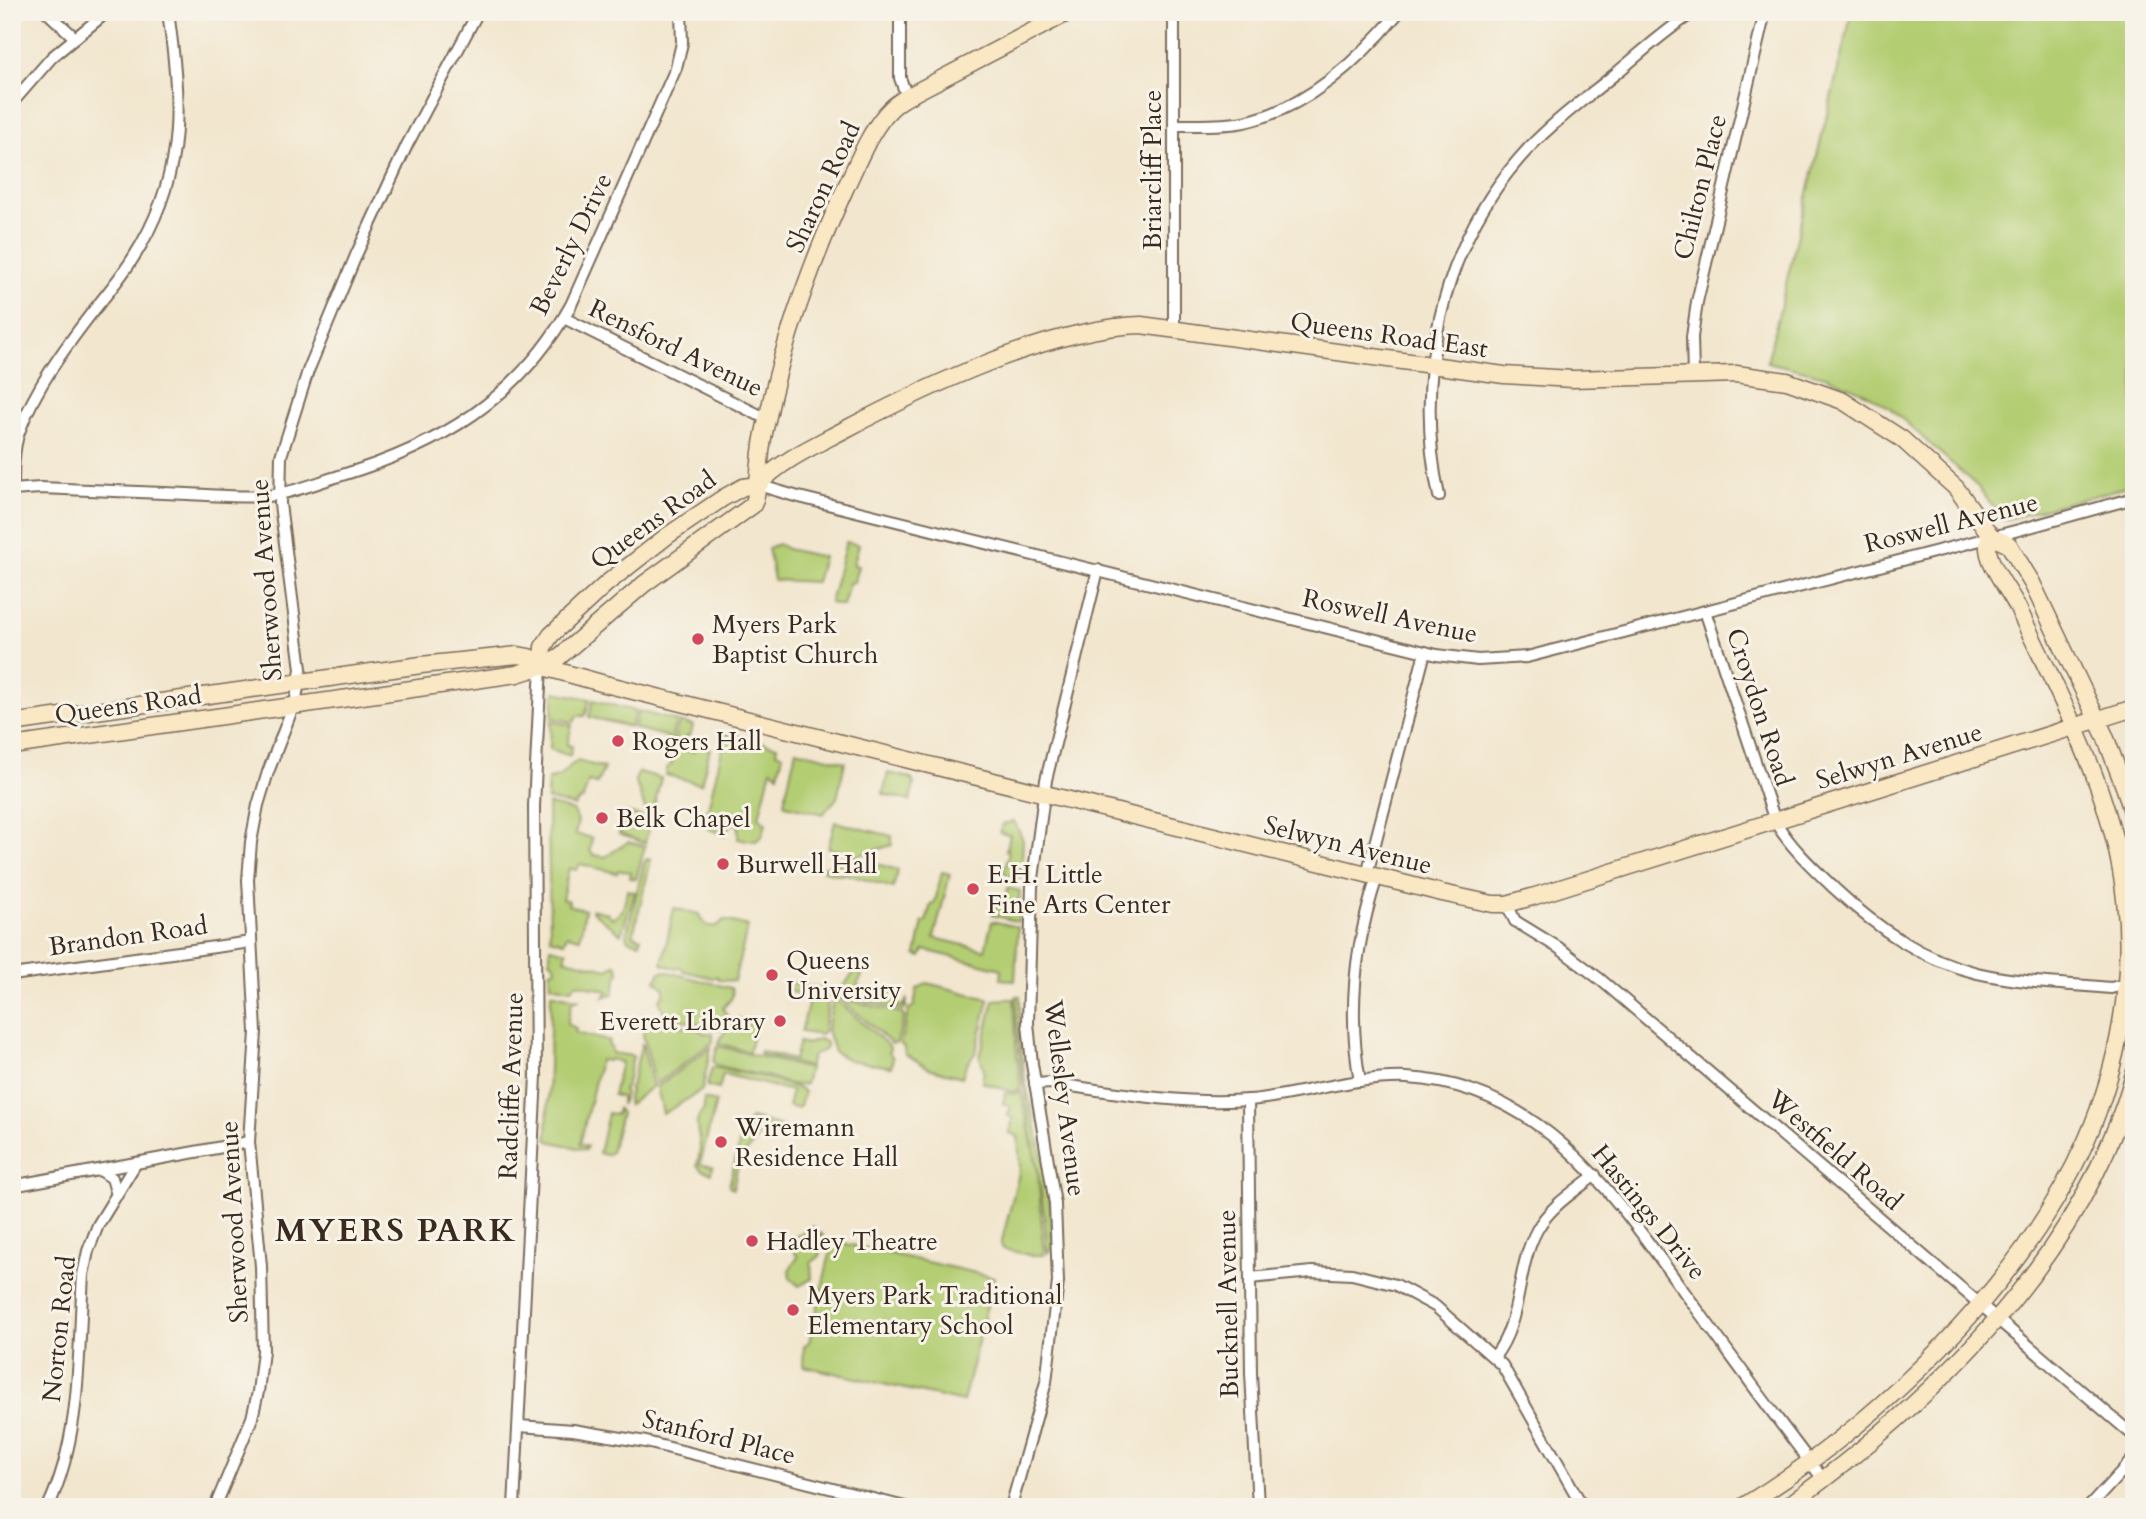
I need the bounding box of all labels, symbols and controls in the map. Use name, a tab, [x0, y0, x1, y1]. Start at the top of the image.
street label: Briarcliff Place	[1135, 90, 1170, 250]
street label: Chilton Place	[1665, 110, 1735, 264]
street label: Sharon Road	[777, 116, 869, 258]
street label: Beverly Drive	[521, 167, 621, 321]
street label: Rensford Avenue	[583, 291, 769, 405]
street label: Queens Road East	[1288, 304, 1490, 366]
street label: Queens Road	[583, 462, 723, 578]
street label: Sherwood Avenue	[241, 478, 291, 682]
street label: Roswell Avenue	[1860, 484, 2042, 562]
street label: Roswell Avenue	[1299, 580, 1481, 652]
place label: Myers Park Baptist Church	[712, 607, 878, 672]
street label: Croydon Road	[1718, 624, 1802, 791]
marker: Myers Park Baptist Church	[690, 631, 706, 647]
street label: Queens Road	[52, 677, 204, 733]
street label: Selwyn Avenue	[1812, 714, 1986, 798]
place label: Rogers Hall	[632, 724, 762, 759]
marker: Rogers Hall	[610, 733, 626, 749]
place label: Belk Chapel	[616, 801, 751, 836]
street label: Selwyn Avenue	[1260, 807, 1436, 883]
marker: Belk Chapel	[594, 810, 610, 826]
place label: Burwell Hall	[737, 847, 878, 882]
marker: Burwell Hall	[715, 856, 731, 872]
place label: E.H. Little Fine Arts Center	[987, 857, 1171, 922]
marker: E.H. Little Fine Arts Center	[965, 881, 981, 897]
street label: Brandon Road	[46, 908, 210, 964]
place label: Queens University	[786, 943, 902, 1008]
marker: Queens University	[764, 967, 780, 983]
street label: Radcliffe Avenue	[490, 992, 532, 1180]
street label: Wellesley Avenue	[1035, 997, 1094, 1198]
place label: Everett Library	[599, 1004, 766, 1039]
marker: Everett Library	[772, 1013, 788, 1029]
street label: Westfield Road	[1759, 1081, 1910, 1219]
place label: Wiremann Residence Hall	[734, 1110, 898, 1175]
street label: Sherwood Avenue	[211, 1120, 257, 1324]
marker: Wiremann Residence Hall	[713, 1134, 729, 1150]
street label: Hastings Drive	[1583, 1137, 1715, 1287]
district label: MYERS PARK	[275, 1208, 517, 1253]
street label: Bucknell Avenue	[1209, 1209, 1247, 1399]
place label: Hadley Theatre	[766, 1224, 938, 1259]
marker: Hadley Theatre	[744, 1233, 760, 1249]
street label: Norton Road	[34, 1254, 84, 1404]
place label: Myers Park Traditional Elementary School	[807, 1278, 1063, 1343]
marker: Myers Park Traditional Elementary School	[785, 1302, 801, 1318]
street label: Stanford Place	[639, 1401, 799, 1473]

